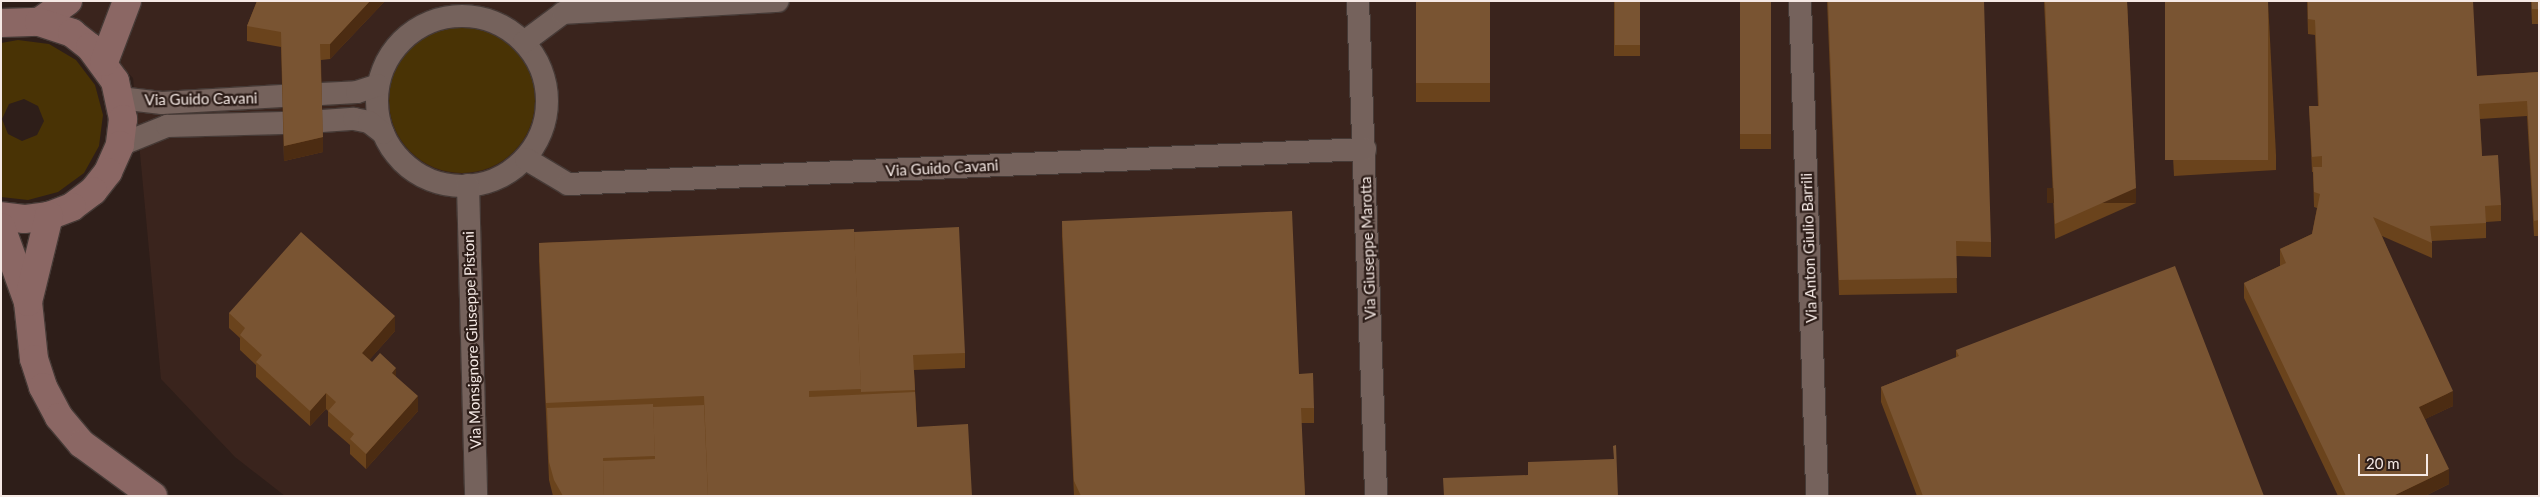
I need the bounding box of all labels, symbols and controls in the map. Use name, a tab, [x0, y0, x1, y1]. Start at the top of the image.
street label: Via Guido Cavani	[144, 89, 258, 109]
street label: Via Guido Cavani	[885, 156, 999, 180]
street label: Via Anton Giulio Barrili	[1797, 172, 1821, 324]
street label: Via Giuseppe Marotta	[1357, 176, 1379, 320]
street label: Via Monsignore Giuseppe Pistoni	[459, 231, 485, 449]
scale bar	[2360, 444, 2430, 476]
text: 20 m	[2366, 454, 2400, 472]

